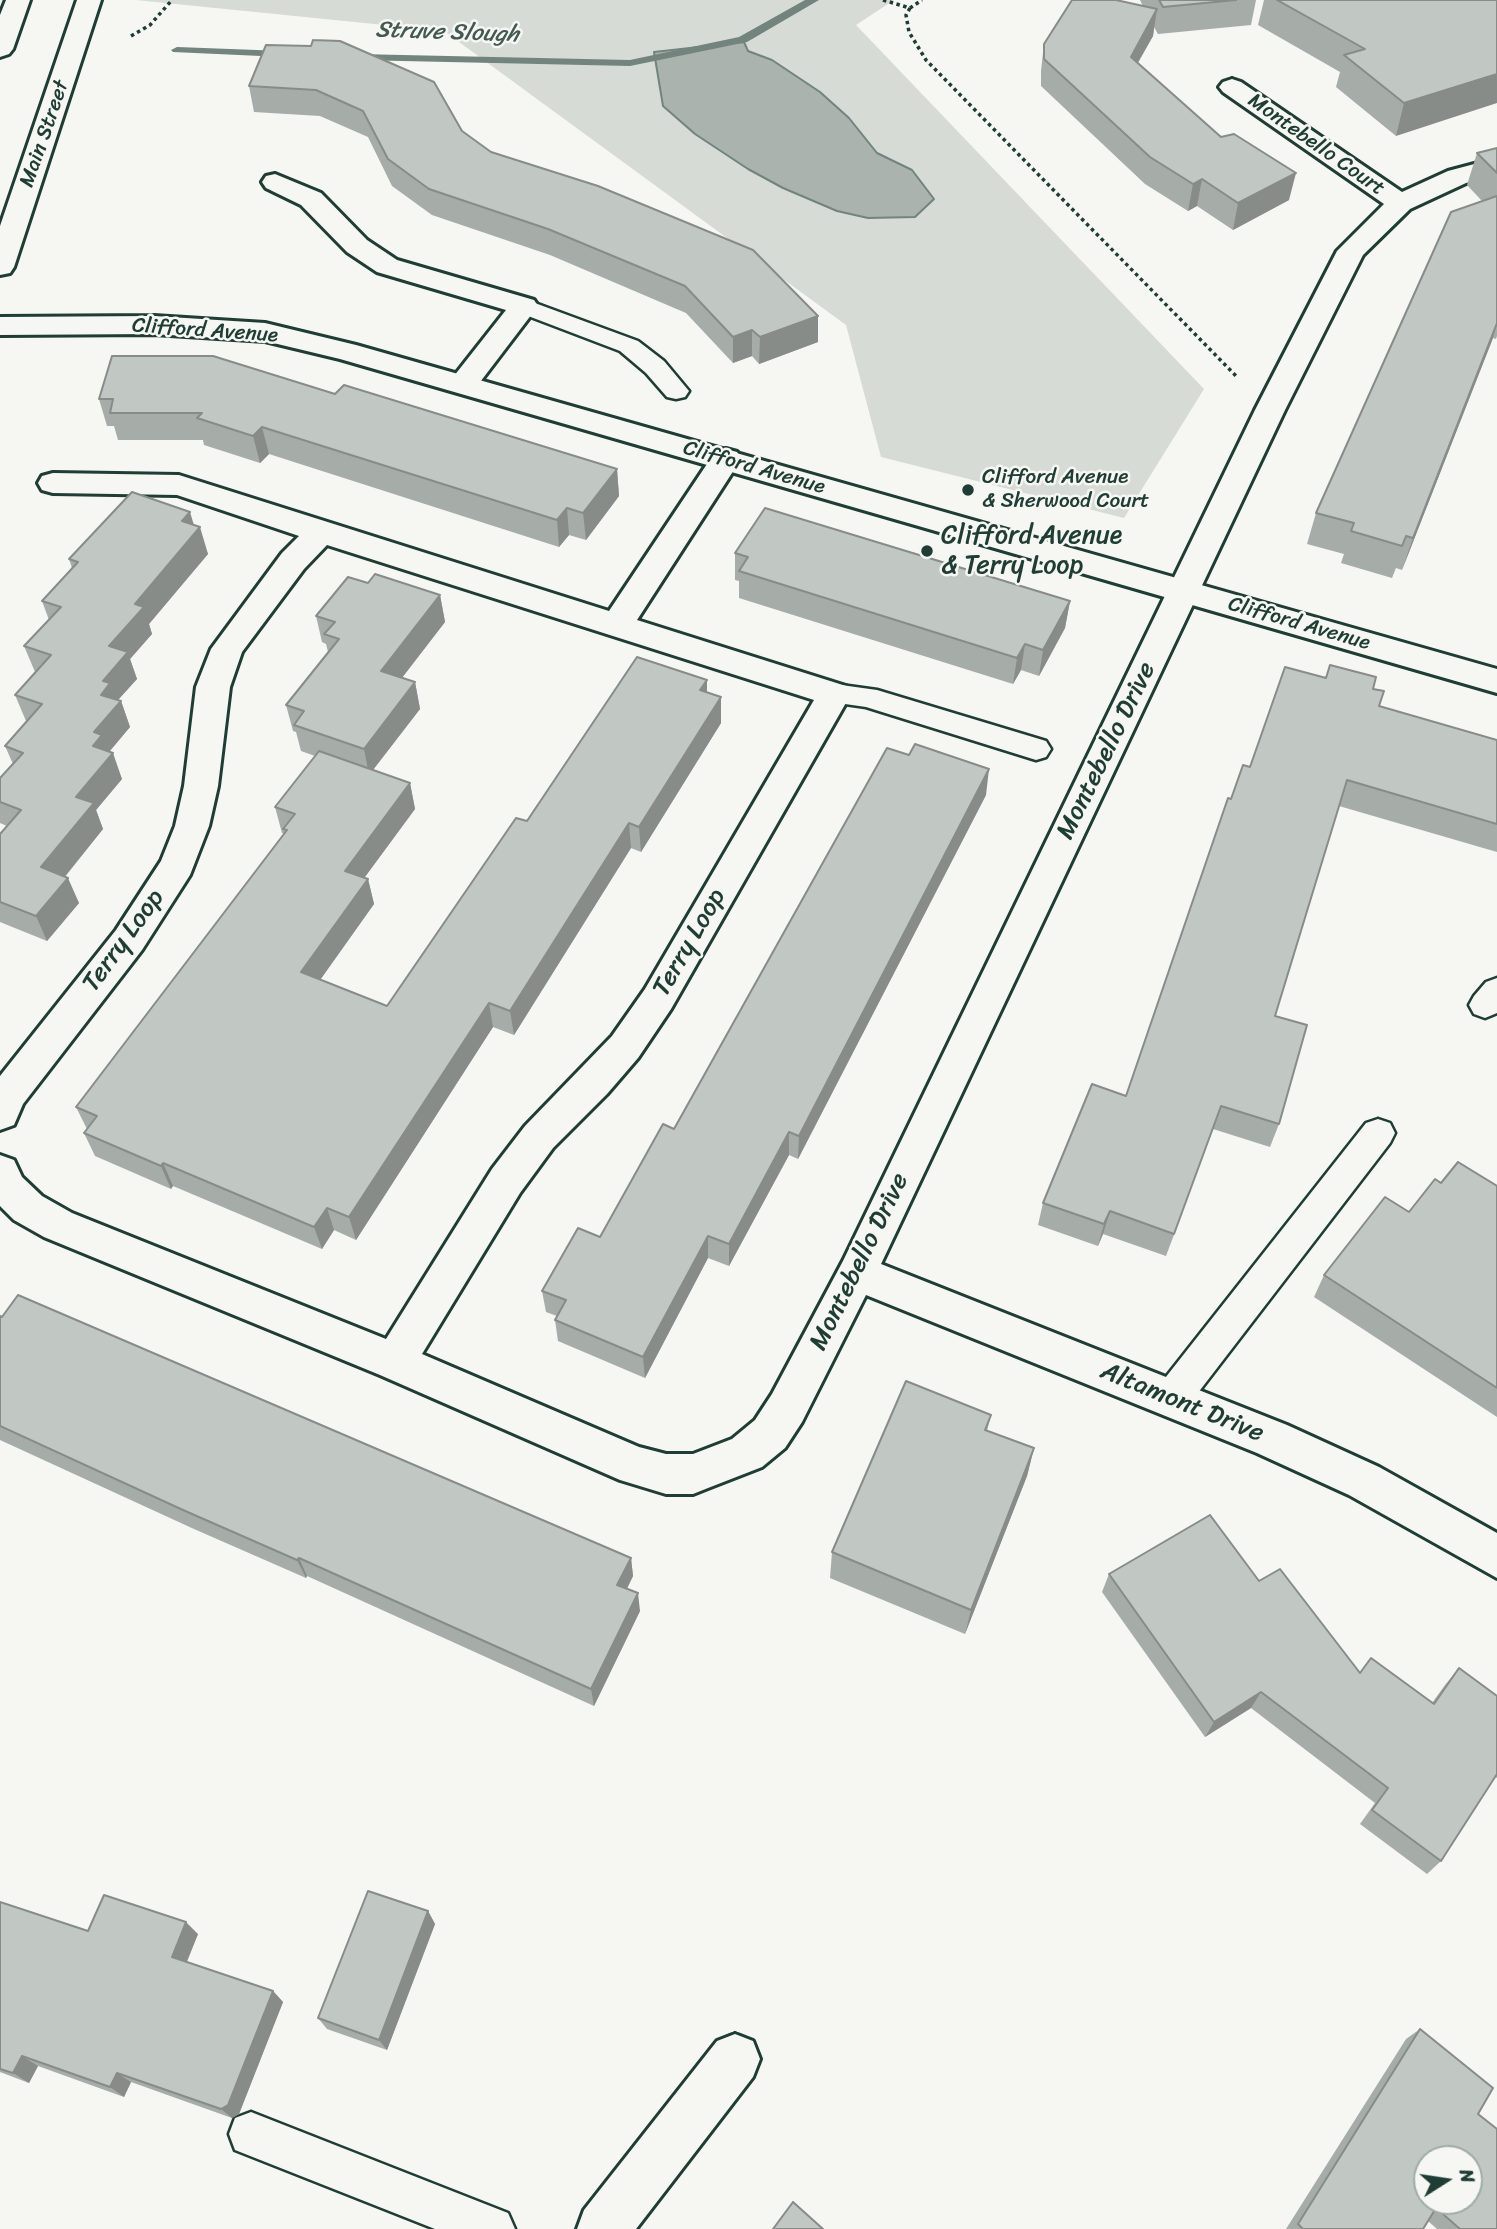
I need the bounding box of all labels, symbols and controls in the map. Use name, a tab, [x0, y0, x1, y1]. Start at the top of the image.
water label: Struve Slough	[375, 17, 519, 49]
street label: Main Street	[15, 77, 75, 191]
street label: Montebello Court	[1243, 88, 1389, 202]
street label: Clifford Avenue	[131, 313, 279, 349]
street label: Clifford Avenue	[680, 436, 828, 500]
place label: Clifford Avenue & Sherwood Court	[982, 465, 1149, 515]
marker: Clifford Avenue & Sherwood Court	[960, 482, 976, 498]
place label: Clifford Avenue & Terry Loop	[941, 520, 1122, 582]
marker: Clifford Avenue & Terry Loop	[919, 543, 935, 559]
street label: Clifford Avenue	[1225, 592, 1373, 656]
street label: Montebello Drive	[1051, 657, 1163, 845]
street label: Terry Loop	[76, 884, 172, 998]
street label: Terry Loop	[647, 884, 733, 1002]
street label: Montebello Drive	[804, 1168, 916, 1356]
street label: Altamont Drive	[1096, 1356, 1268, 1450]
north arrow	[1413, 2145, 1483, 2215]
text: N	[1450, 2166, 1485, 2186]

